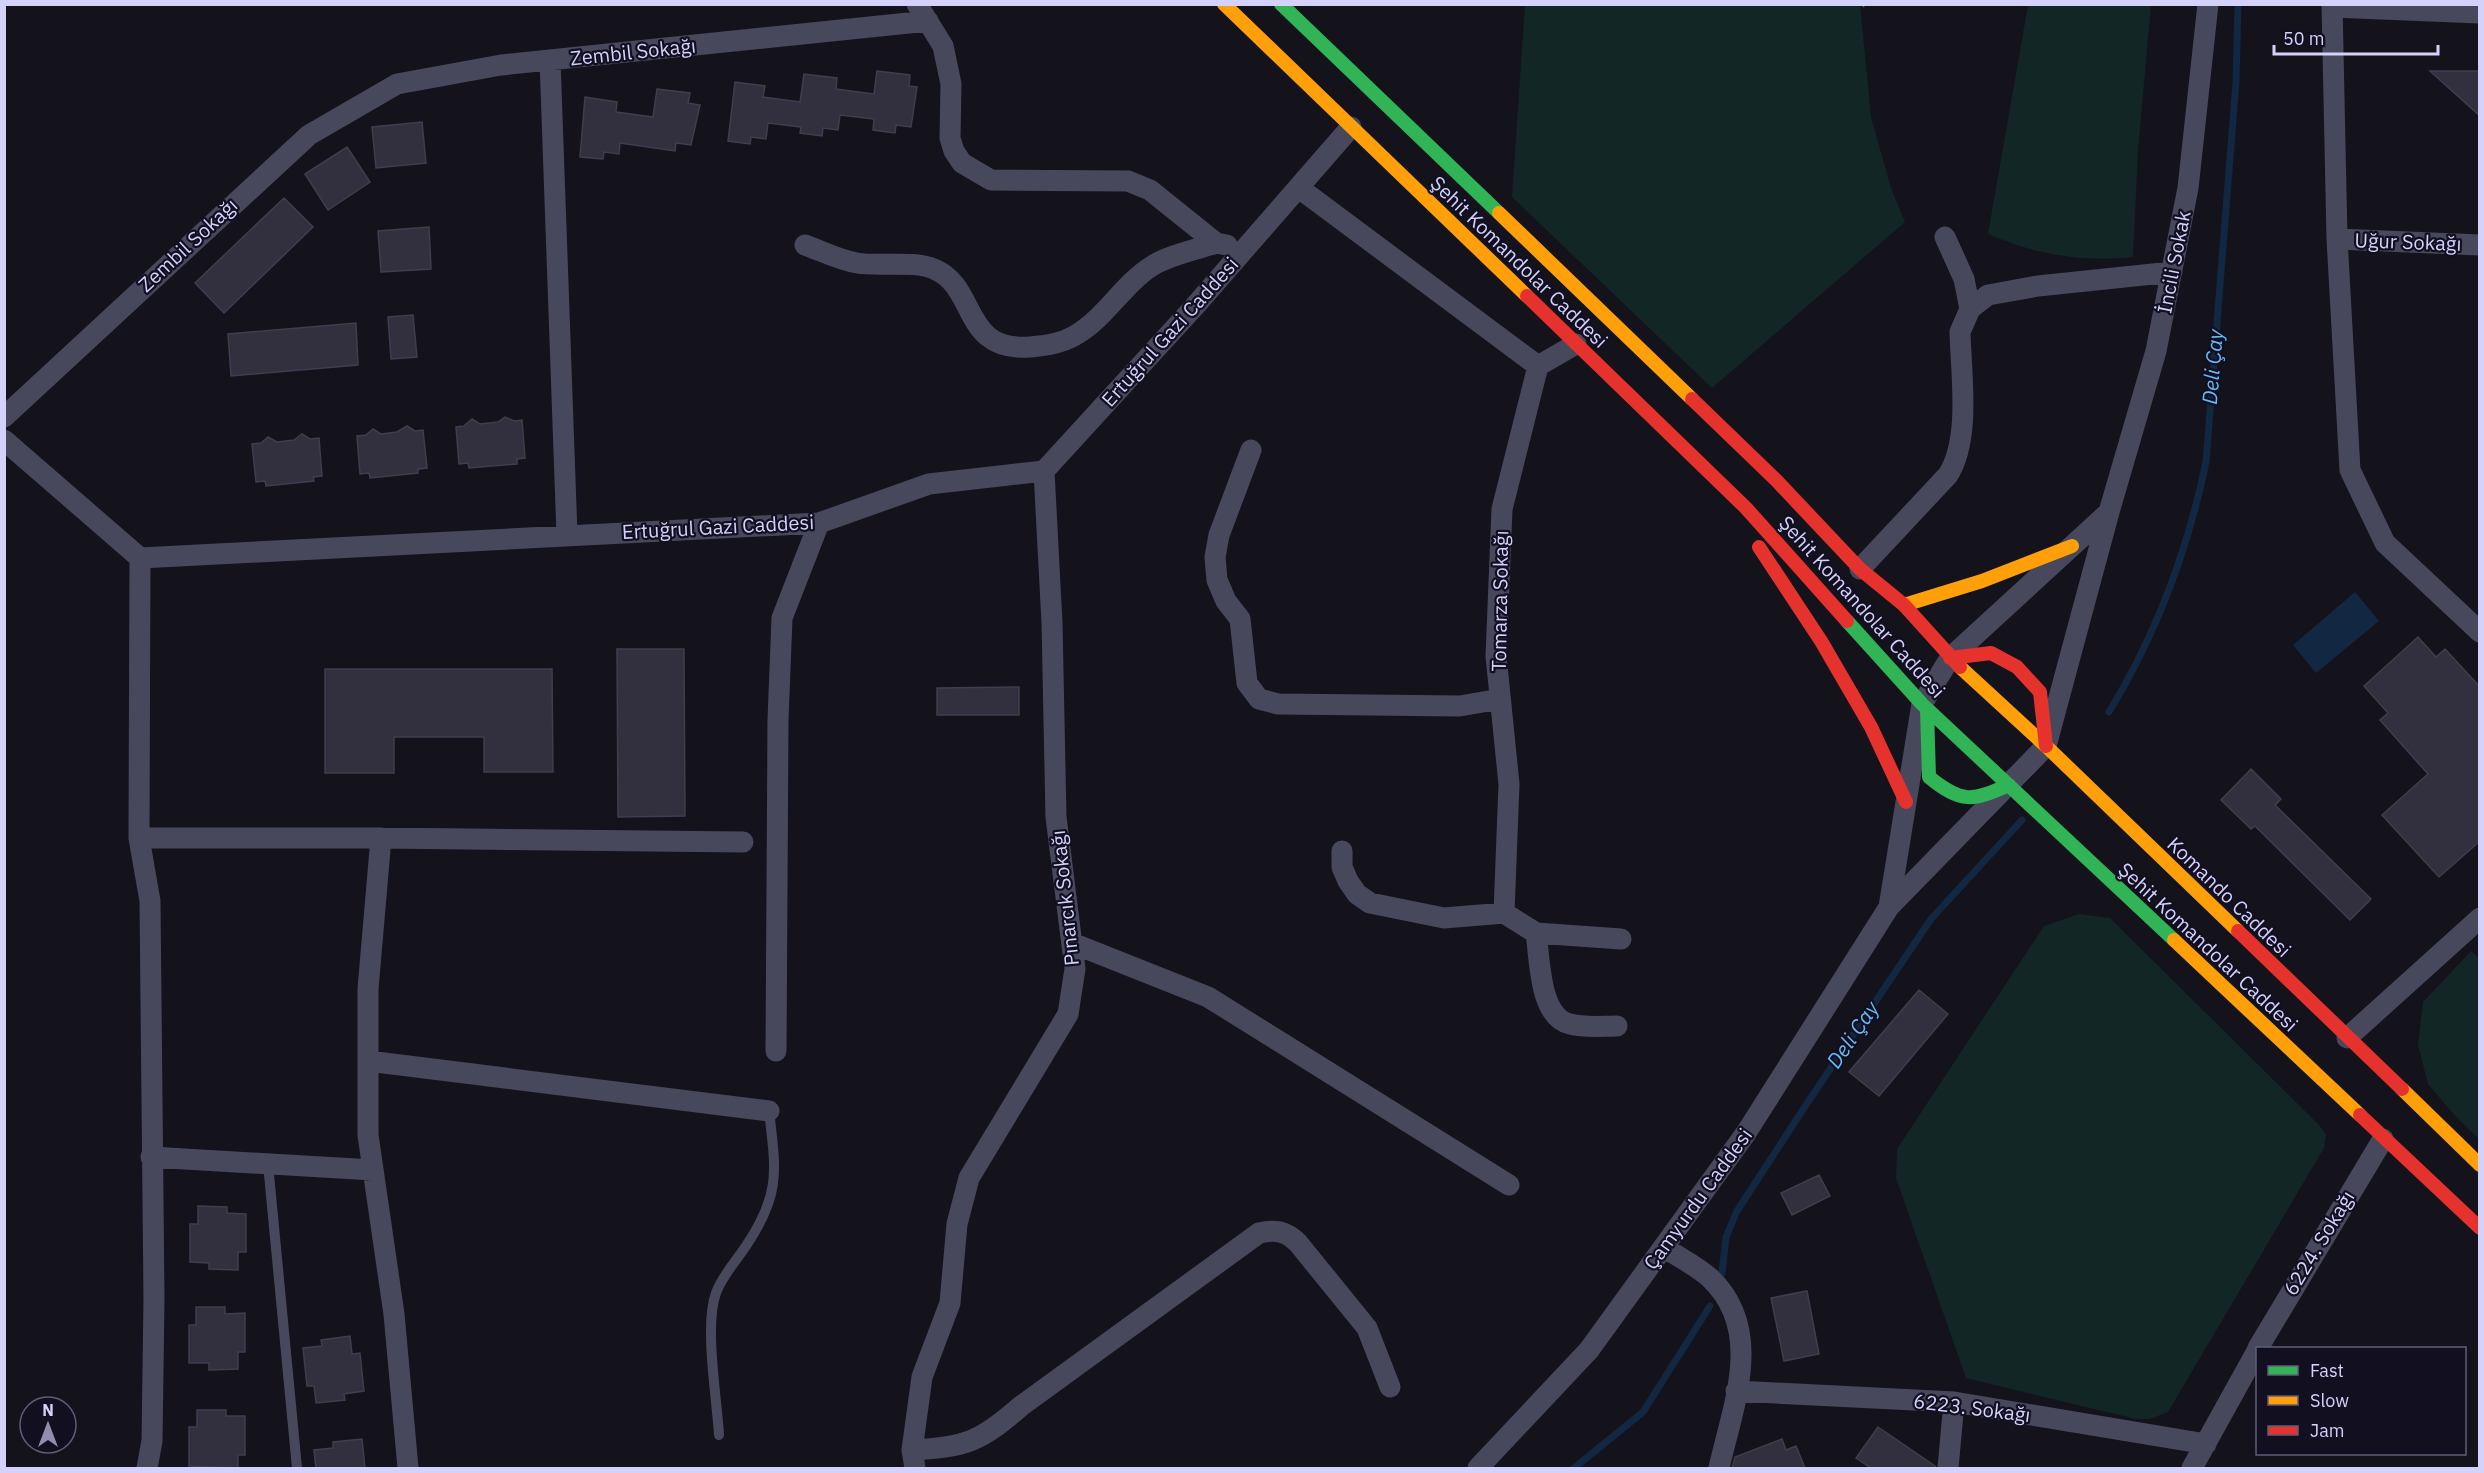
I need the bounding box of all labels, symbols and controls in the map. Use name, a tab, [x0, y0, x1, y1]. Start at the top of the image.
scale bar	[2274, 18, 2438, 56]
text: 50 m	[2283, 27, 2325, 50]
street label: Zembil Sokağı	[569, 31, 697, 72]
street label: Şehit Komandolar Caddesi	[1425, 170, 1614, 354]
street label: Zembil Sokağı	[132, 192, 243, 298]
street label: İncili Sokak	[2150, 208, 2197, 316]
street label: Uğur Sokağı	[2354, 226, 2462, 257]
street label: Ertuğrul Gazi Caddesi	[1095, 251, 1244, 412]
water label: Deli Çay	[2195, 327, 2229, 406]
street label: Ertuğrul Gazi Caddesi	[621, 508, 815, 545]
street label: Şehit Komandolar Caddesi	[1773, 510, 1952, 704]
street label: Tomarza Sokağı	[1485, 530, 1514, 672]
street label: Pınarcık Sokağı	[1044, 829, 1085, 967]
street label: Komando Caddesi	[2162, 831, 2297, 963]
street label: Şehit Komandolar Caddesi	[2113, 856, 2304, 1037]
water label: Deli Çay	[1820, 995, 1885, 1073]
street label: Çamyurdu Caddesi	[1637, 1123, 1758, 1275]
street label: 6224. Sokağı	[2277, 1185, 2360, 1300]
legend	[2256, 1347, 2466, 1455]
text: Fast	[2310, 1359, 2344, 1382]
street label: 6223. Sokağı	[1912, 1387, 2032, 1428]
text: Slow	[2310, 1389, 2349, 1412]
north arrow	[18, 1395, 78, 1455]
text: N	[42, 1400, 54, 1420]
text: Jam	[2310, 1419, 2345, 1442]

